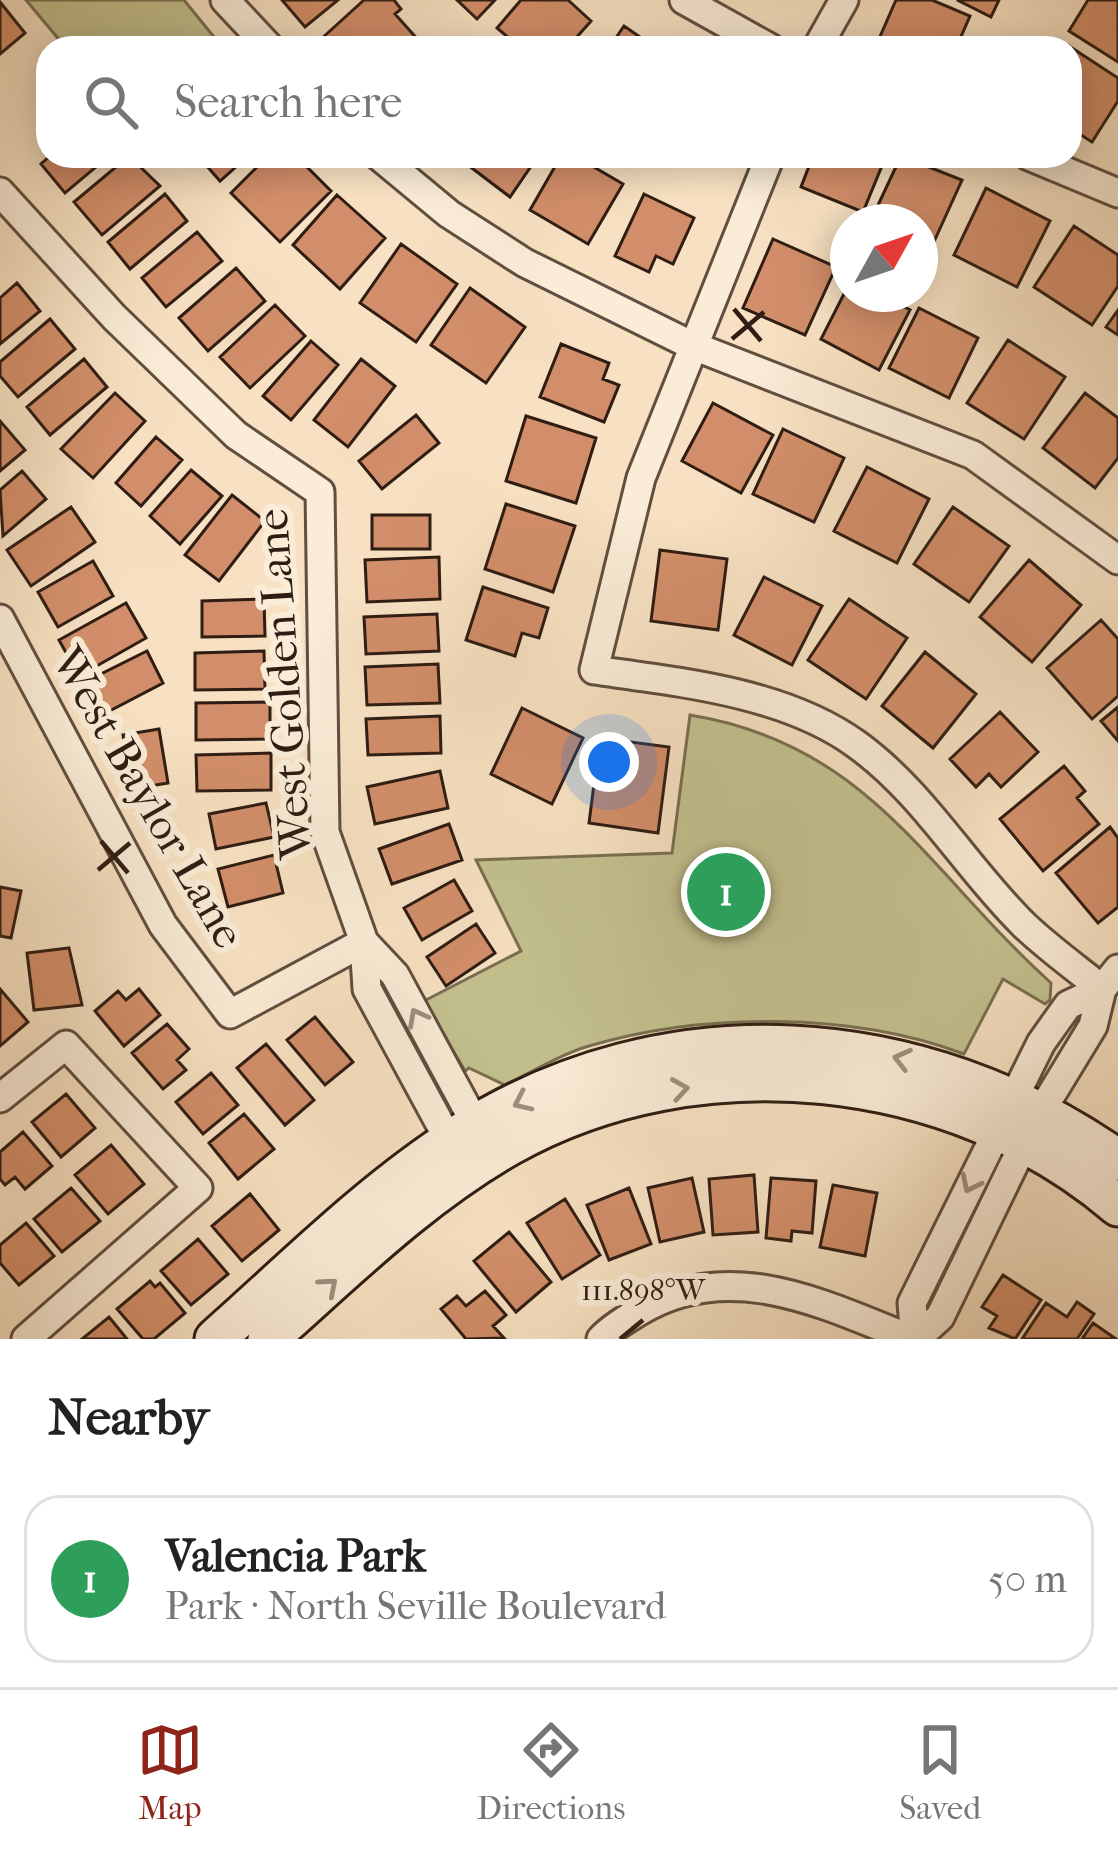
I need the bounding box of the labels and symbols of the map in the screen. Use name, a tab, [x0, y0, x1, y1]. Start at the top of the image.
north arrow	[830, 204, 938, 312]
street label: West Golden Lane	[246, 507, 323, 862]
street label: West Baylor Lane	[40, 637, 255, 958]
your location	[579, 732, 639, 792]
pin: 1	[687, 847, 765, 937]
one-way arrow	[408, 1008, 431, 1029]
one-way arrow	[892, 1048, 913, 1073]
one-way arrow	[670, 1077, 690, 1102]
one-way arrow	[513, 1087, 534, 1111]
one-way arrow	[961, 1172, 984, 1194]
text: 111.898°W	[581, 1273, 707, 1308]
one-way arrow	[315, 1279, 337, 1300]

